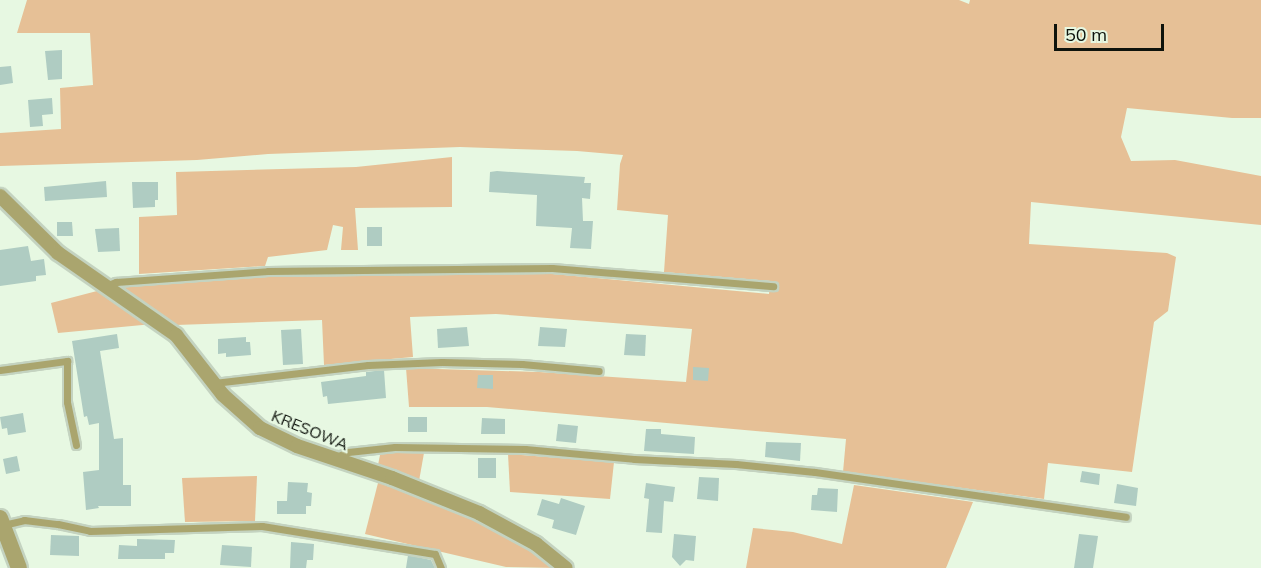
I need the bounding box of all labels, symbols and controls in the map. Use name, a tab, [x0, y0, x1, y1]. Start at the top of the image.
scale bar	[1057, 12, 1166, 50]
text: 50 m	[1065, 23, 1107, 46]
street label: KRESOWA	[269, 406, 351, 454]

